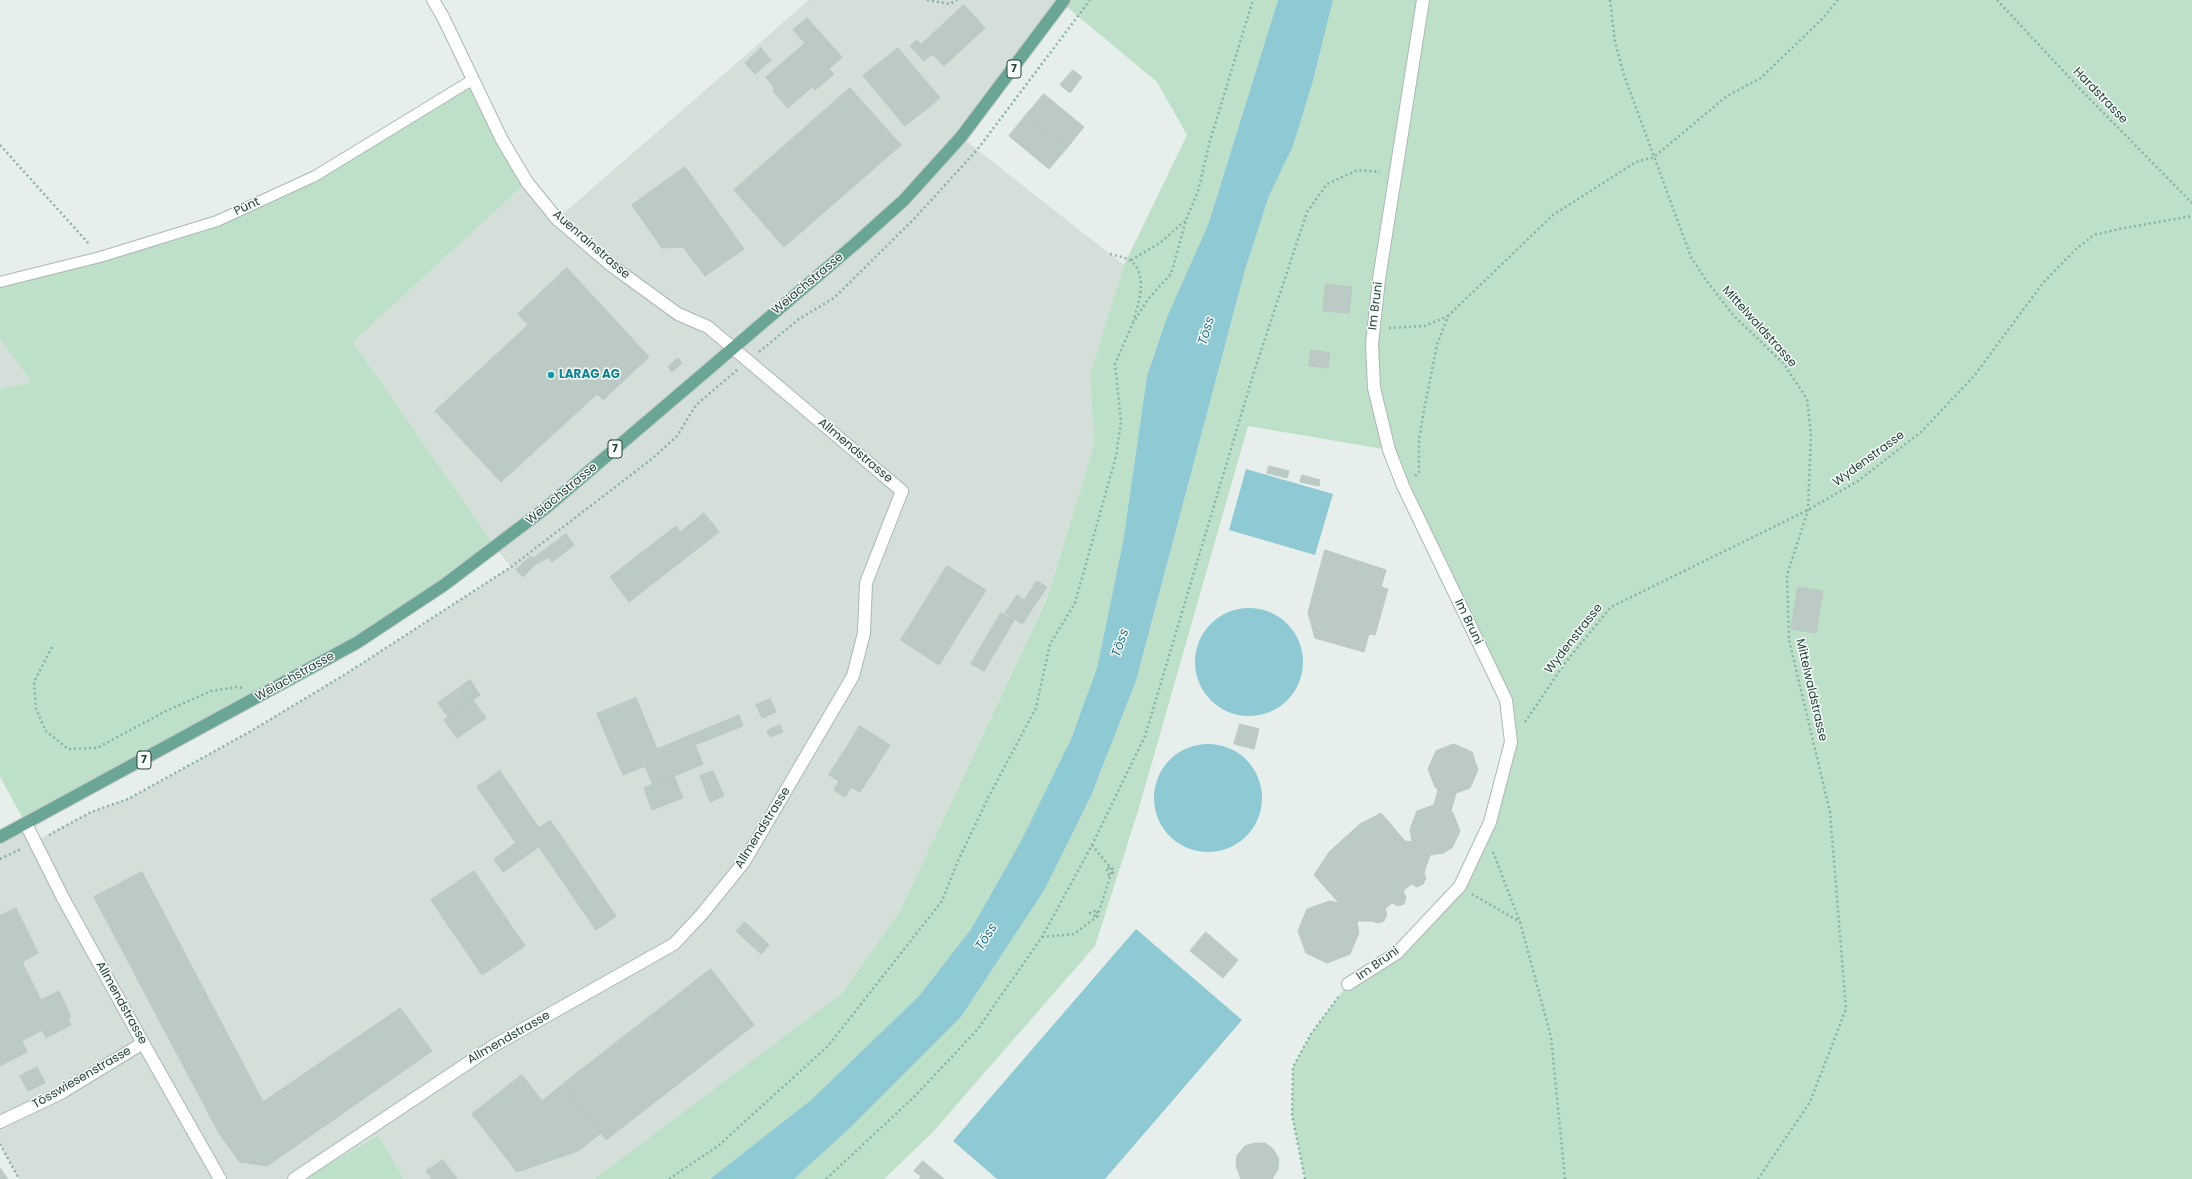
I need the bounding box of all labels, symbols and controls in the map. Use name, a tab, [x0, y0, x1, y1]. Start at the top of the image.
road number: 7	[1007, 60, 1021, 78]
street label: Hardstrasse	[2070, 65, 2130, 127]
street label: Pünt	[232, 195, 262, 219]
street label: Auenrainstrasse	[550, 208, 632, 282]
street label: Weiachstrasse	[770, 250, 846, 318]
street label: Im Bruni	[1366, 281, 1386, 331]
street label: Mittelwaldstrasse	[1719, 283, 1799, 371]
water label: Töss	[1195, 315, 1219, 347]
place label: LARAG AG	[559, 368, 620, 382]
marker: LARAG AG	[546, 370, 556, 380]
street label: Allmendstrasse	[815, 416, 895, 486]
street label: Wydenstrasse	[1830, 428, 1908, 490]
road number: 7	[608, 440, 622, 458]
street label: Weiachstrasse	[524, 460, 600, 528]
street label: Im Bruni	[1451, 597, 1485, 647]
street label: Wydenstrasse	[1542, 601, 1606, 677]
water label: Töss	[1109, 627, 1133, 659]
street label: Mittelwaldstrasse	[1792, 637, 1830, 743]
street label: Weiachstrasse	[253, 649, 337, 705]
road number: 7	[137, 751, 151, 769]
street label: Allmendstrasse	[732, 785, 794, 871]
water label: Töss	[973, 921, 1001, 953]
street label: Im Bruni	[1354, 944, 1402, 984]
street label: Allmendstrasse	[92, 959, 150, 1047]
street label: Allmendstrasse	[465, 1009, 553, 1067]
street label: Tösswiesenstrasse	[30, 1044, 134, 1112]

